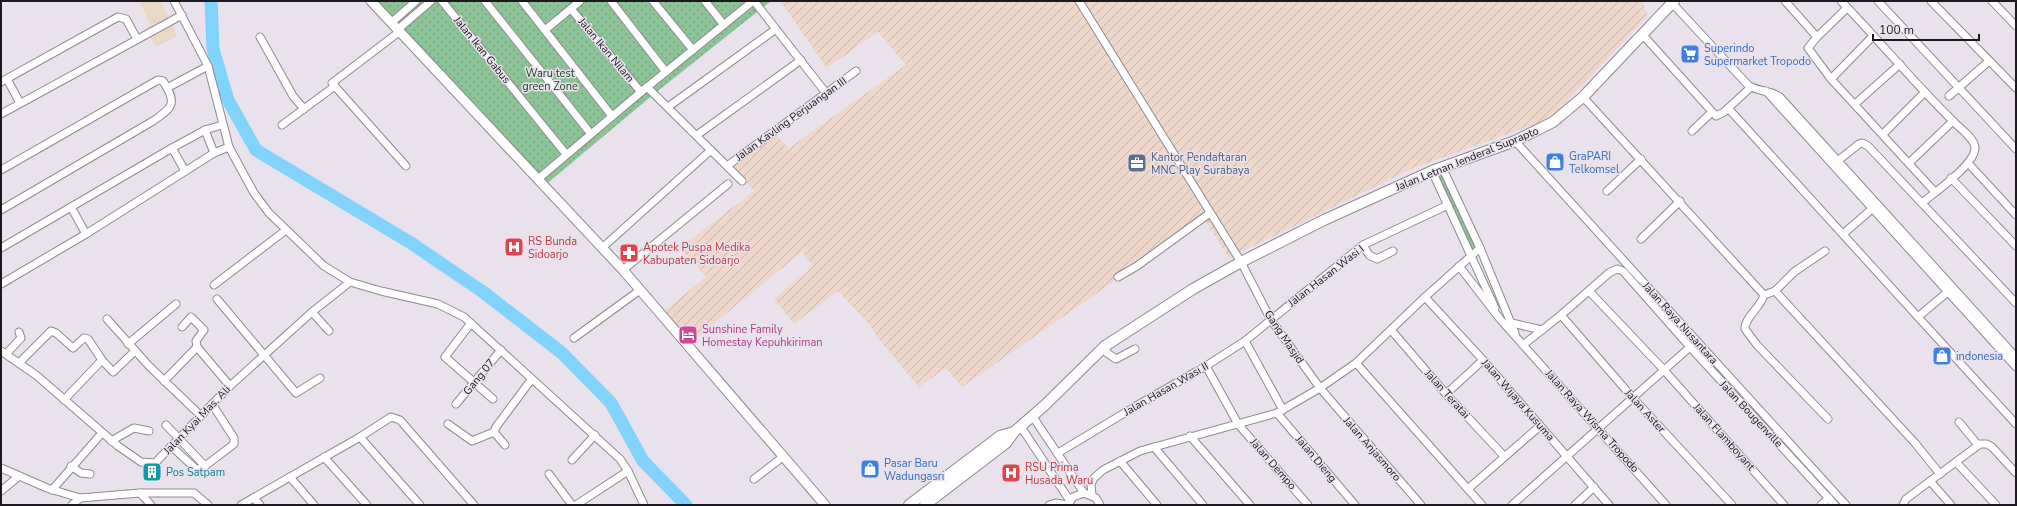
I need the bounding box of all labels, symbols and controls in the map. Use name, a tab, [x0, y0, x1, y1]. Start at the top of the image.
street label: Jalan Ikan Gabus	[450, 12, 514, 87]
street label: Jalan Ikan Nilam	[574, 14, 637, 85]
scale bar	[1873, 16, 1979, 42]
text: 100 m	[1879, 22, 1914, 38]
place label: Superindo Supermarket Tropodo	[1704, 41, 1811, 69]
supermarket icon: Superindo Supermarket Tropodo	[1679, 43, 1701, 65]
park label: Waru test green Zone	[522, 66, 578, 94]
street label: Jalan Kavling Perjuangan III	[731, 73, 850, 165]
street label: Jalan Letnan Jenderal Suprapto	[1392, 123, 1541, 195]
place label: GraPARI Telkomsel	[1569, 149, 1620, 177]
place label: Kantor Pendaftaran MNC Play Surabaya	[1151, 150, 1250, 178]
shop icon: GraPARI Telkomsel	[1544, 151, 1566, 173]
office icon: Kantor Pendaftaran MNC Play Surabaya	[1126, 152, 1148, 174]
place label: RS Bunda Sidoarjo	[528, 234, 577, 262]
hospital icon: RS Bunda Sidoarjo	[503, 236, 525, 258]
place label: Apotek Puspa Medika Kabupaten Sidoarjo	[643, 240, 751, 268]
pharmacy icon: Apotek Puspa Medika Kabupaten Sidoarjo	[618, 242, 640, 264]
street label: Jalan Hasan Wasi I	[1284, 242, 1367, 311]
street label: Jalan Raya Nusantara	[1638, 278, 1721, 368]
street label: Gang Masjid	[1261, 307, 1307, 367]
place label: Sunshine Family Homestay Kepuhkiriman	[702, 322, 823, 350]
hotel icon: Sunshine Family Homestay Kepuhkiriman	[677, 324, 699, 346]
shop icon: indonesia	[1931, 345, 1953, 367]
place label: indonesia	[1956, 349, 2003, 364]
street label: Jalan Wijaya Kusuma	[1477, 355, 1558, 444]
street label: Gang 07	[460, 356, 498, 398]
street label: Jalan Hasan Wasi II	[1120, 359, 1211, 420]
street label: Jalan Teratai	[1420, 366, 1473, 422]
street label: Jalan Raya Wisma Tropodo	[1541, 366, 1642, 476]
street label: Jalan Bougenville	[1715, 377, 1786, 451]
street label: Jalan Kyai Mas. Ali	[159, 382, 234, 458]
street label: Jalan Aster	[1621, 385, 1669, 436]
street label: Jalan Flamboyant	[1689, 399, 1758, 474]
street label: Jalan Anjasmoro	[1339, 413, 1404, 485]
street label: Jalan Dieng	[1291, 432, 1340, 486]
street label: Jalan Dempo	[1246, 434, 1299, 493]
place label: Pasar Baru Wadungasri	[884, 456, 944, 484]
shop icon: Pasar Baru Wadungasri	[859, 458, 881, 480]
place label: RSU Prima Husada Waru	[1025, 460, 1093, 488]
building icon: Pos Satpam	[141, 461, 163, 483]
hospital icon: RSU Prima Husada Waru	[1000, 462, 1022, 484]
place label: Pos Satpam	[166, 465, 225, 480]

